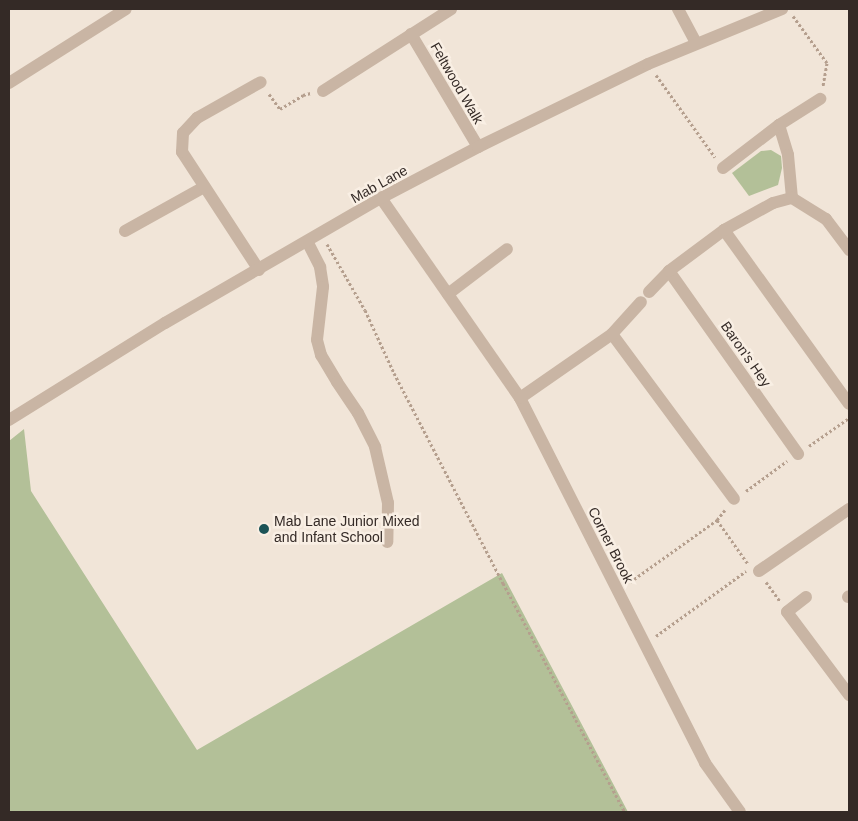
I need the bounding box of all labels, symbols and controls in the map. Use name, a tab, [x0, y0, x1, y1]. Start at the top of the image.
street label: Feltwood Walk	[427, 39, 487, 127]
street label: Mab Lane	[348, 162, 410, 206]
street label: Baron's Hey	[717, 318, 775, 390]
street label: Corner Brook	[585, 504, 637, 586]
place label: Mab Lane Junior Mixed and Infant School	[274, 513, 420, 546]
marker: Mab Lane Junior Mixed and Infant School	[258, 523, 270, 535]

